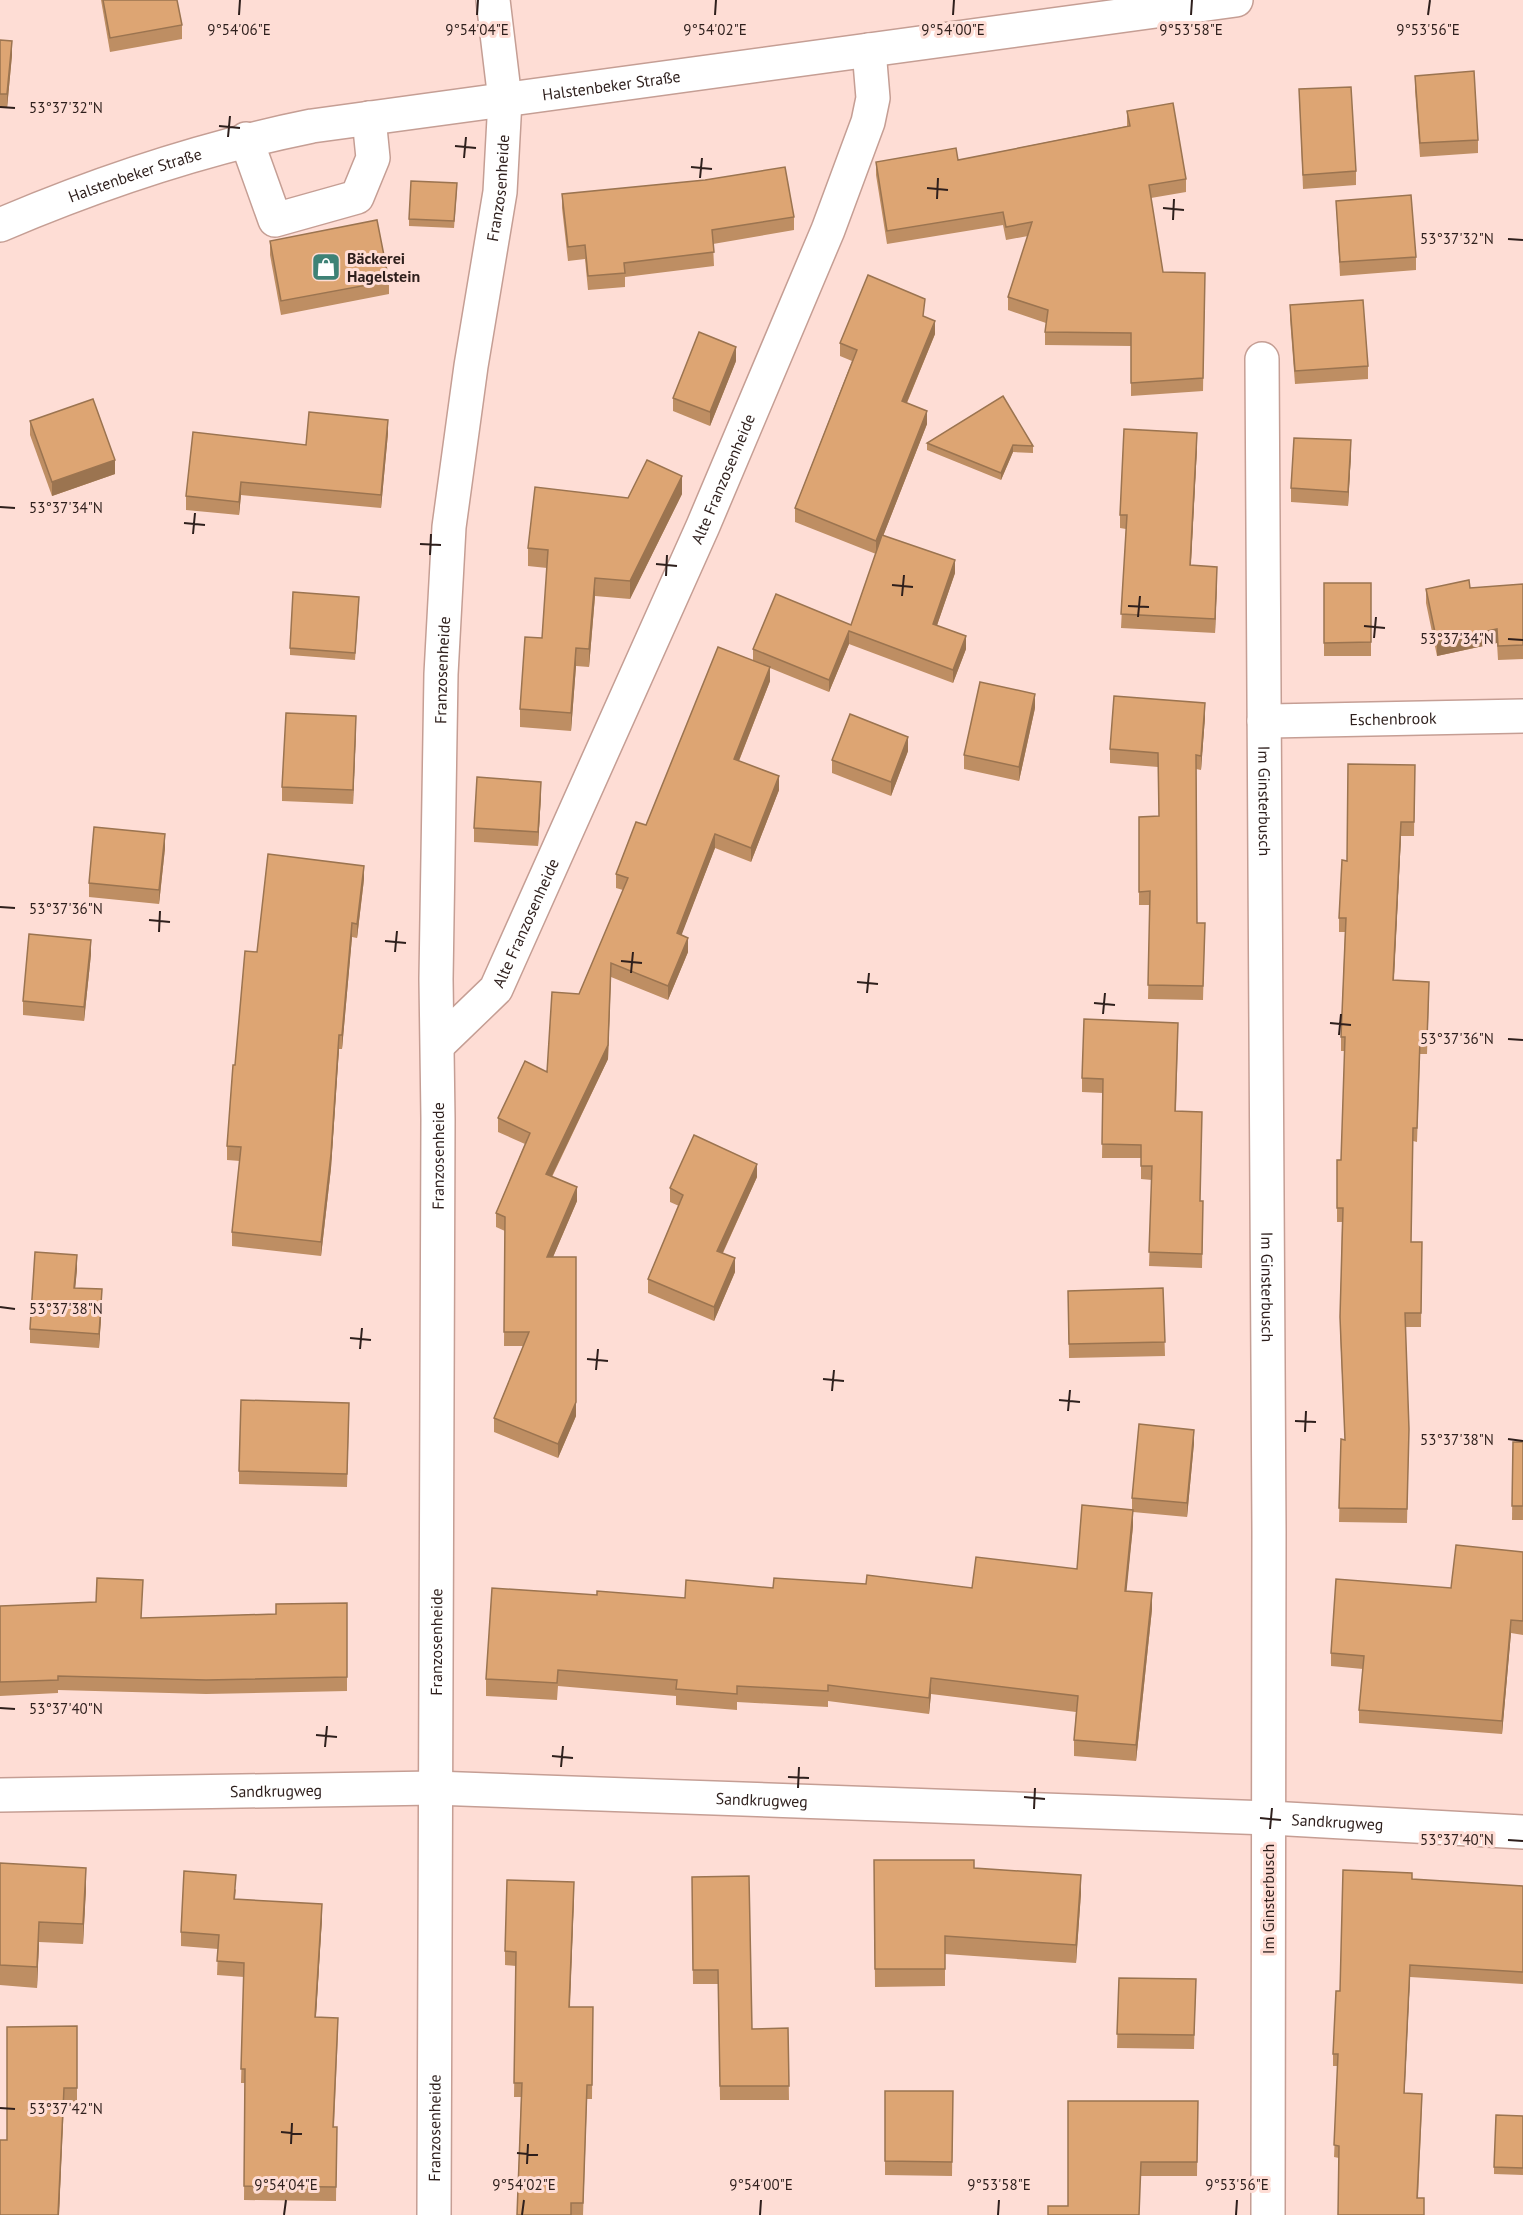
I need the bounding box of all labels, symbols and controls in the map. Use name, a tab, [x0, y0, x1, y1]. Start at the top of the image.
text: 9°54'06"E	[207, 20, 271, 39]
text: 9°54'04"E	[445, 20, 509, 39]
text: 9°54'02"E	[683, 20, 747, 39]
text: 9°54'00"E	[921, 20, 985, 39]
text: 9°53'58"E	[1159, 20, 1223, 39]
text: 9°53'56"E	[1396, 20, 1460, 39]
street label: Halstenbeker Straße	[541, 66, 682, 105]
text: 53°37'32"N	[29, 98, 103, 117]
street label: Franzosenheide	[482, 134, 513, 243]
street label: Halstenbeker Straße	[65, 143, 204, 207]
text: 53°37'32"N	[1420, 229, 1494, 248]
place label: Bäckerei Hagelstein	[347, 248, 420, 286]
shop icon: Bäckerei Hagelstein	[310, 251, 342, 283]
street label: Alte Franzosenheide	[686, 411, 759, 547]
text: 53°37'34"N	[29, 498, 103, 517]
street label: Franzosenheide	[430, 616, 454, 724]
text: 53°37'34"N	[1420, 629, 1494, 648]
street label: Eschenbrook	[1349, 708, 1437, 729]
street label: Im Ginsterbusch	[1254, 746, 1275, 856]
street label: Alte Franzosenheide	[488, 855, 563, 991]
text: 53°37'36"N	[29, 899, 103, 918]
text: 53°37'36"N	[1420, 1029, 1494, 1048]
street label: Franzosenheide	[428, 1102, 448, 1210]
street label: Im Ginsterbusch	[1257, 1232, 1278, 1342]
text: 53°37'38"N	[29, 1299, 103, 1318]
text: 53°37'38"N	[1420, 1430, 1494, 1449]
street label: Franzosenheide	[426, 1588, 446, 1696]
text: 53°37'40"N	[29, 1699, 103, 1718]
street label: Sandkrugweg	[230, 1780, 322, 1801]
street label: Sandkrugweg	[715, 1788, 808, 1811]
street label: Sandkrugweg	[1291, 1809, 1384, 1834]
text: 53°37'40"N	[1420, 1830, 1494, 1849]
street label: Im Ginsterbusch	[1258, 1844, 1278, 1954]
street label: Franzosenheide	[424, 2074, 445, 2182]
text: 53°37'42"N	[29, 2099, 103, 2118]
text: 9°54'04"E	[254, 2175, 318, 2194]
text: 9°54'02"E	[492, 2175, 556, 2194]
text: 9°54'00"E	[729, 2175, 793, 2194]
text: 9°53'58"E	[967, 2175, 1031, 2194]
text: 9°53'56"E	[1205, 2175, 1269, 2194]

